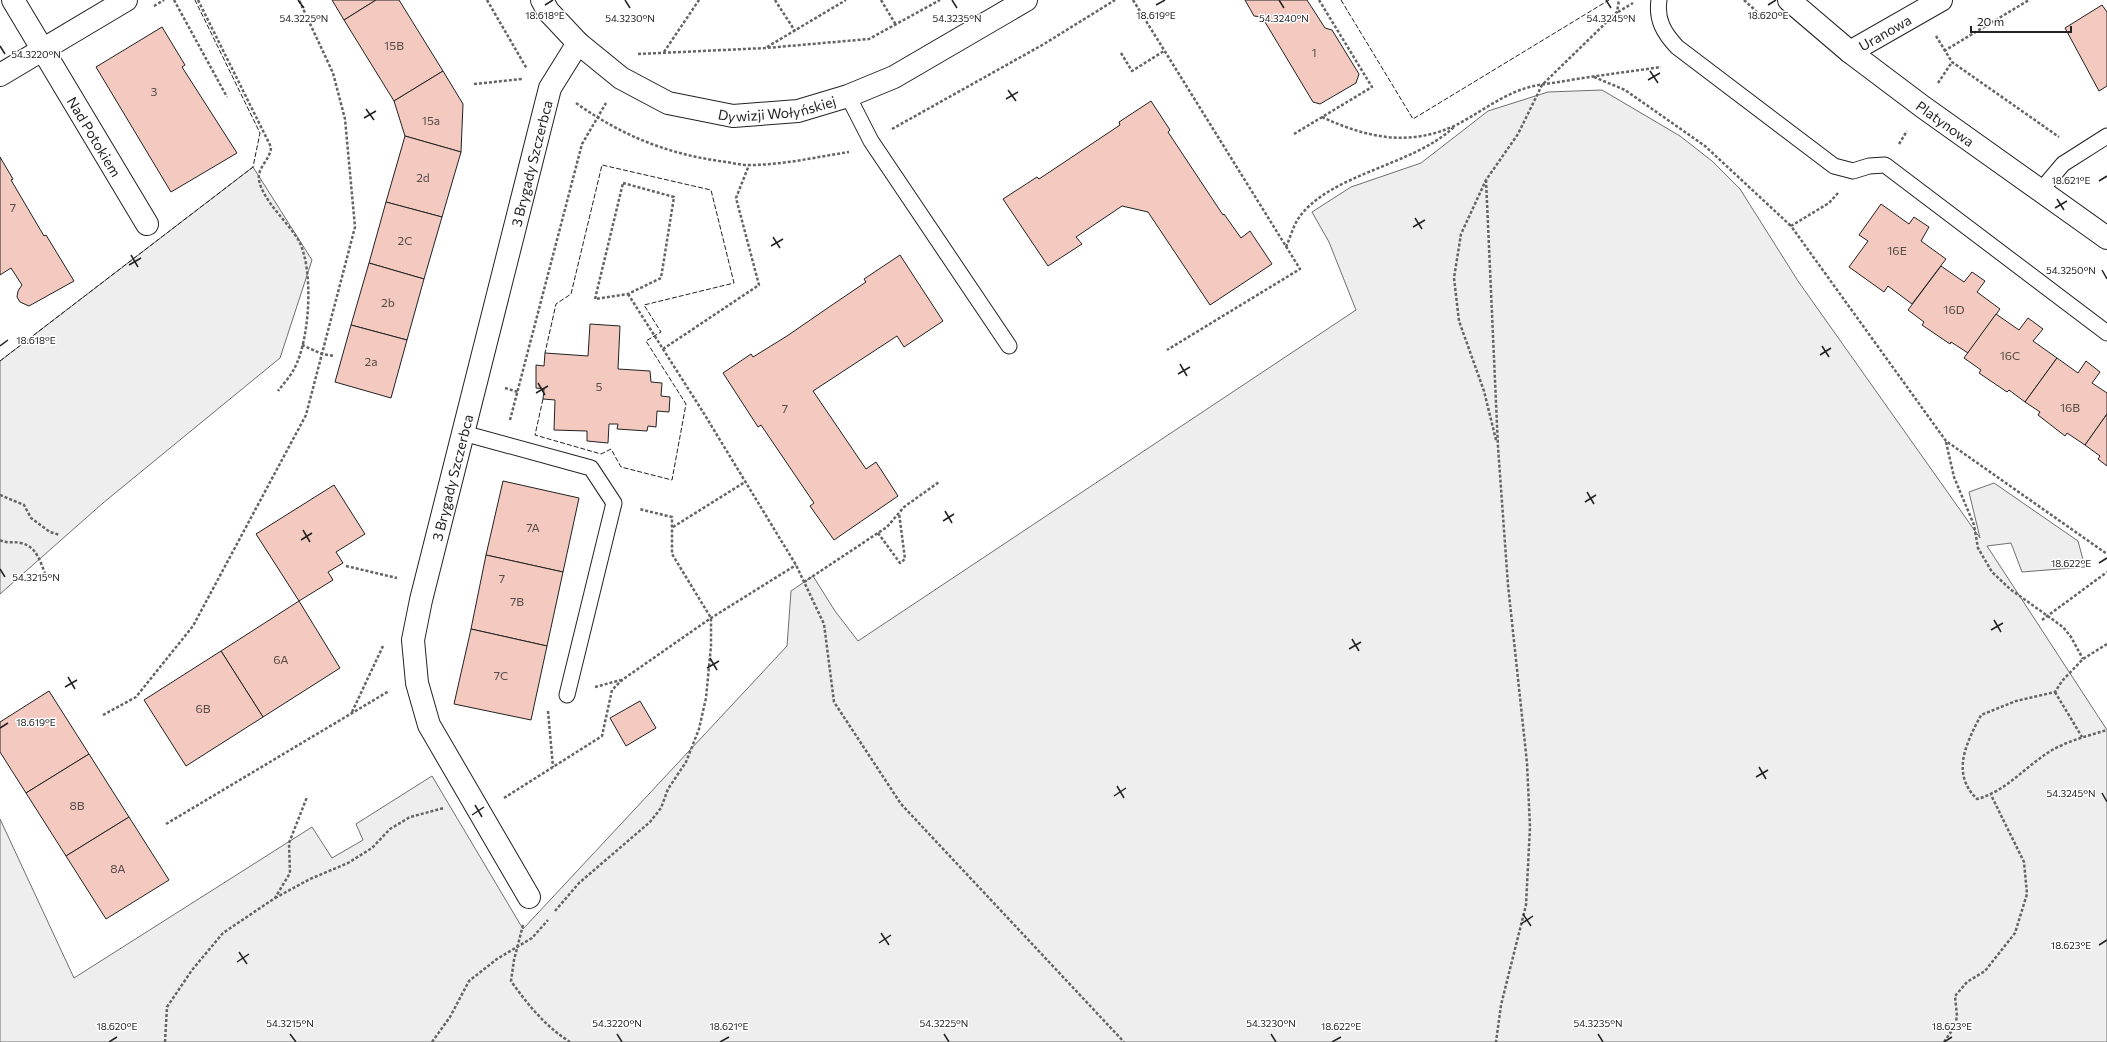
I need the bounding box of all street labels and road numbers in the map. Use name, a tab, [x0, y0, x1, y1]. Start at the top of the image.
street label: Uranowa	[1855, 11, 1914, 54]
street label: Dywizji Wołyńskiej	[717, 92, 838, 125]
street label: Nad Potokiem	[64, 93, 125, 180]
street label: Platynowa	[1913, 97, 1978, 149]
street label: 3 Brygady Szczerbca	[507, 98, 555, 228]
street label: 3 Brygady Szczerbca	[428, 412, 476, 542]

